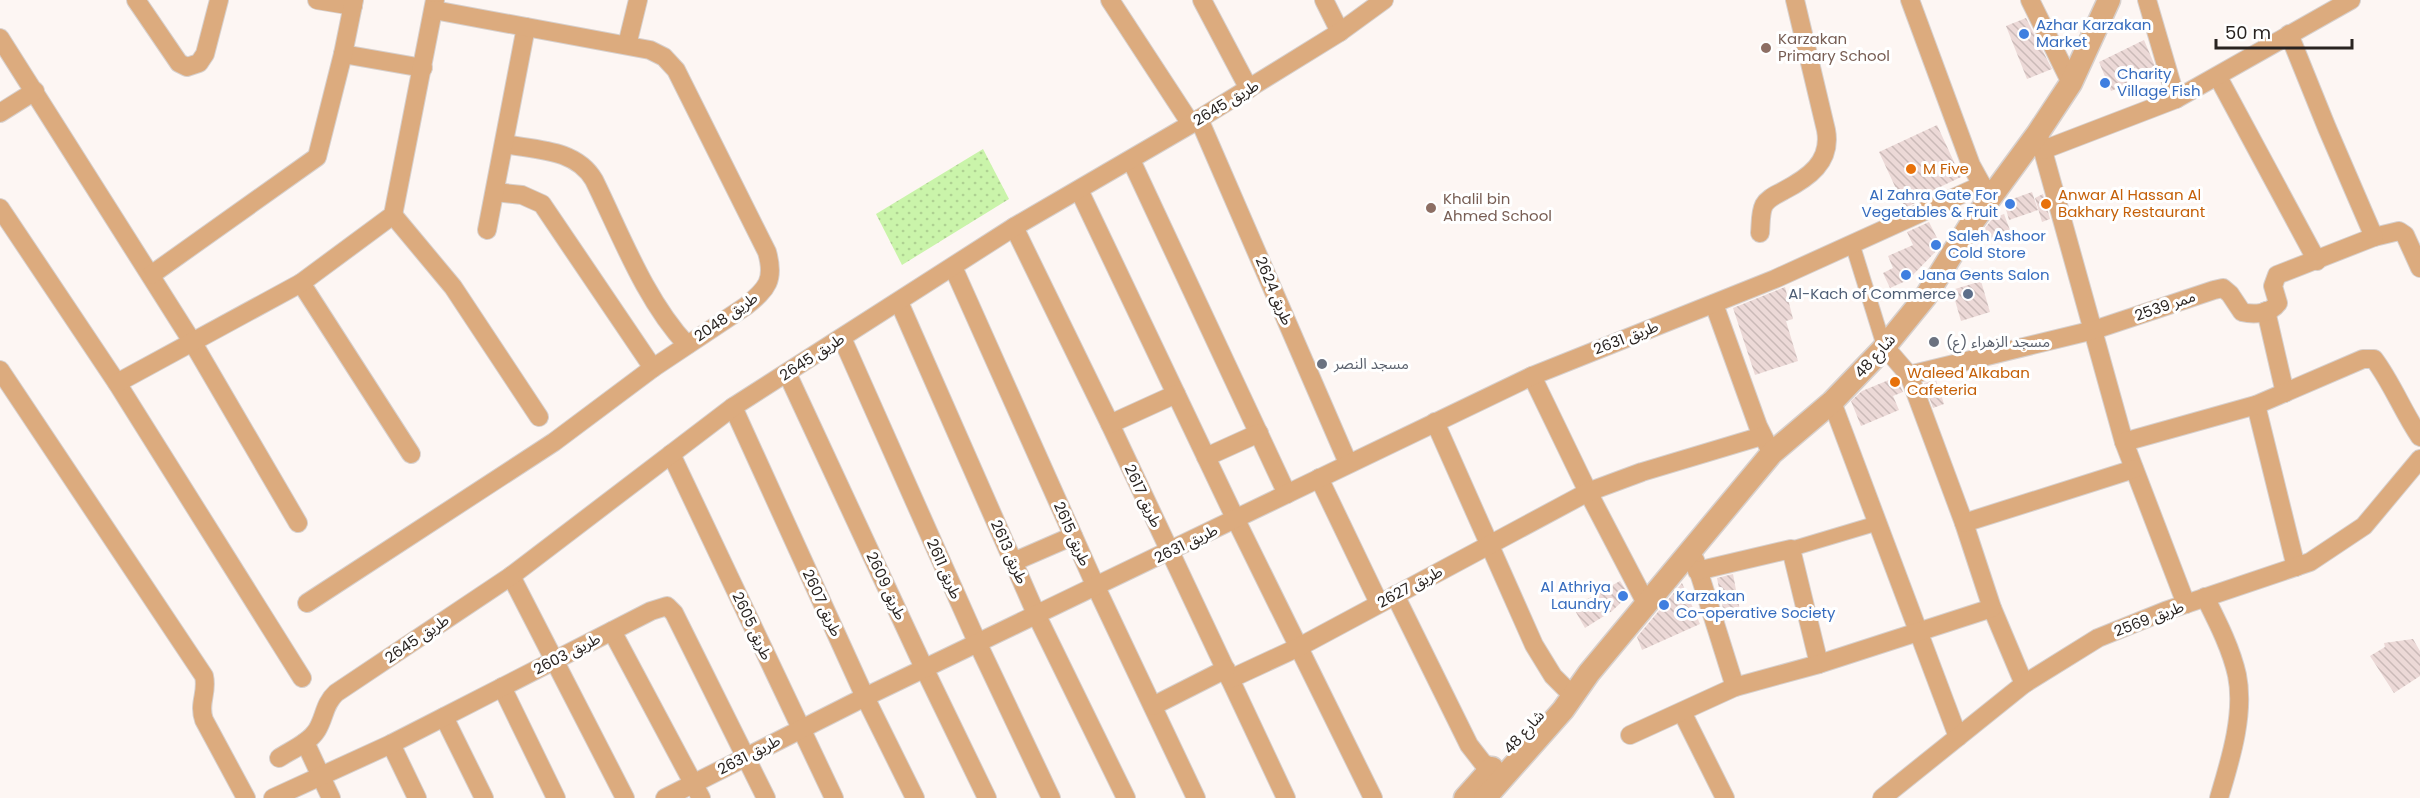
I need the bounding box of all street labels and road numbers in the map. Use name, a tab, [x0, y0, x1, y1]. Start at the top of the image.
street label: طريق 2645	[1189, 75, 1263, 130]
street label: طريق 2624	[1251, 253, 1298, 328]
street label: ممر 2539	[2132, 285, 2198, 326]
street label: طريق 2048	[690, 287, 762, 346]
street label: طريق 2631	[1590, 316, 1661, 360]
street label: طريق 2645	[775, 328, 848, 385]
street label: شارع 48	[1849, 329, 1902, 383]
street label: طريق 2617	[1120, 461, 1167, 531]
street label: طريق 2615	[1049, 498, 1096, 569]
street label: طريق 2613	[986, 516, 1033, 587]
street label: طريق 2631	[1151, 519, 1221, 568]
street label: طريق 2611	[922, 535, 967, 602]
street label: طريق 2609	[861, 548, 911, 623]
street label: طريق 2627	[1373, 561, 1446, 613]
street label: طريق 2607	[798, 566, 847, 640]
street label: طريق 2605	[727, 588, 777, 663]
street label: طريق 2569	[2111, 596, 2187, 641]
street label: طريق 2645	[380, 609, 453, 668]
street label: طريق 2603	[530, 628, 604, 679]
street label: شارع 48	[1498, 705, 1551, 759]
street label: طريق 2631	[714, 730, 784, 779]

